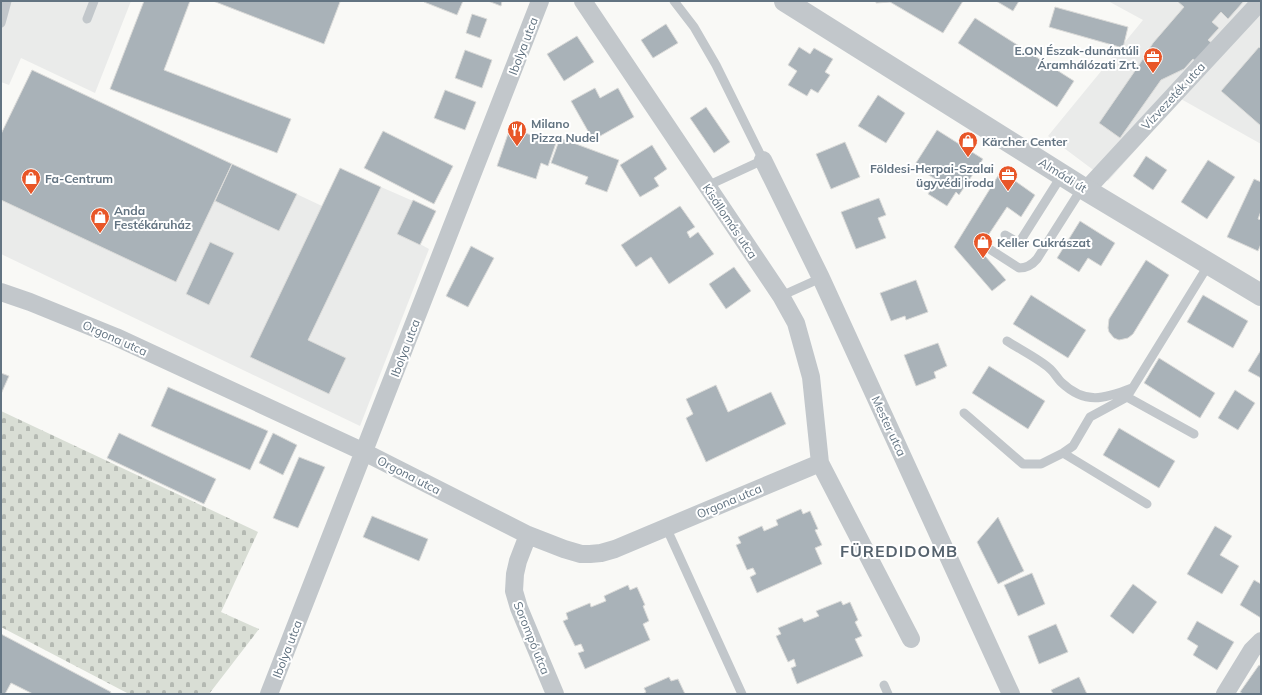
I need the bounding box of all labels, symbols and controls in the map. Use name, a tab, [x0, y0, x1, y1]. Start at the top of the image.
street label: Ibolya utca	[505, 15, 541, 77]
place label: E.ON Észak-dunántúli Áramhálózati Zrt.	[1015, 43, 1139, 72]
office icon: E.ON Észak-dunántúli Áramhálózati Zrt.	[1142, 46, 1164, 74]
street label: Vízvezeték utca	[1138, 59, 1208, 133]
place label: Milano Pizza Nudel	[531, 116, 599, 145]
restaurant icon: Milano Pizza Nudel	[506, 119, 528, 147]
shop icon: Kärcher Center	[957, 130, 979, 158]
place label: Kärcher Center	[982, 134, 1068, 149]
street label: Almádi út	[1036, 154, 1090, 196]
place label: Földesi-Herpai-Szalai ügyvédi iroda	[870, 161, 994, 190]
office icon: Földesi-Herpai-Szalai ügyvédi iroda	[997, 164, 1019, 192]
shop icon: Fa-Centrum	[20, 167, 42, 195]
place label: Fa-Centrum	[45, 171, 113, 186]
street label: Kisállomás utca	[699, 181, 761, 261]
place label: Anda Festékáruház	[114, 203, 191, 232]
shop icon: Anda Festékáruház	[89, 206, 111, 234]
shop icon: Keller Cukrászat	[972, 231, 994, 259]
place label: Keller Cukrászat	[997, 235, 1091, 250]
street label: Orgona utca	[80, 317, 150, 359]
street label: Ibolya utca	[387, 317, 423, 379]
street label: Mester utca	[868, 393, 910, 459]
street label: Orgona utca	[375, 453, 443, 497]
street label: Orgona utca	[694, 481, 764, 521]
district label: FÜREDIDOMB	[840, 541, 958, 561]
street label: Sorompó utca	[511, 599, 553, 677]
street label: Ibolya utca	[269, 618, 305, 680]

